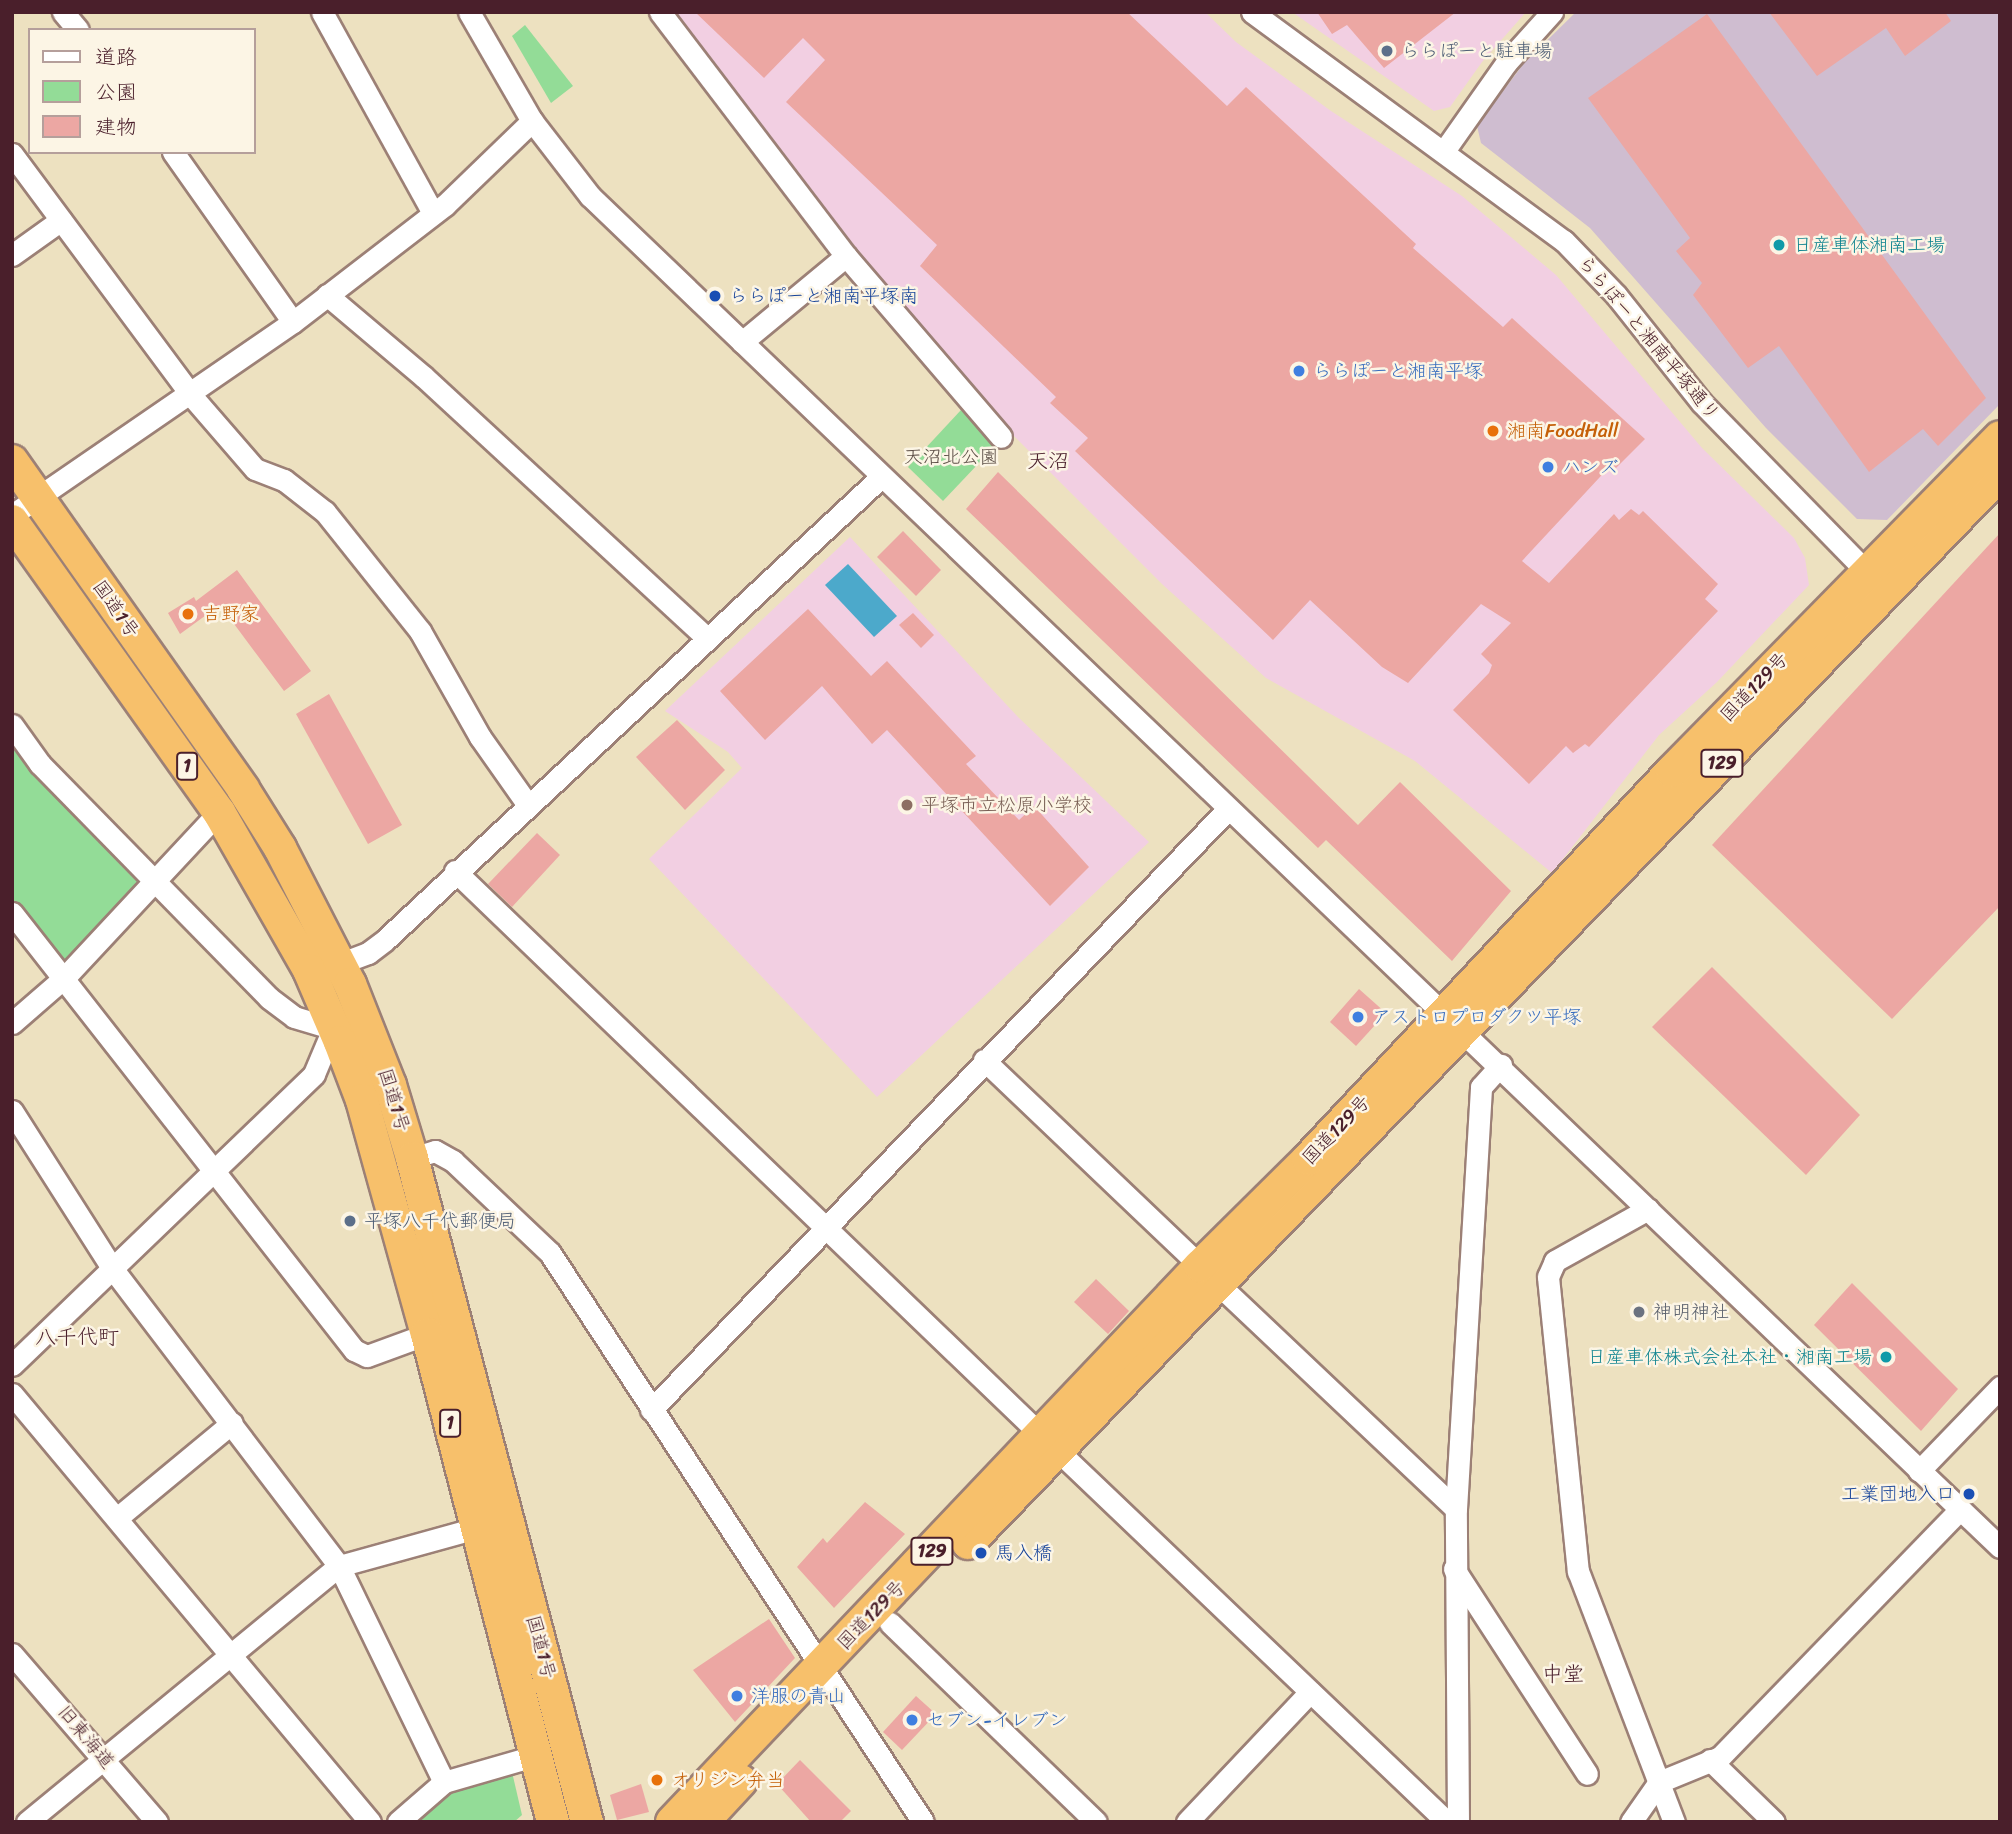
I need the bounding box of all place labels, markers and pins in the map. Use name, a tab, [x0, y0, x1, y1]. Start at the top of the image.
place label: ららぽーと駐車場	[1401, 40, 1552, 62]
marker: ららぽーと駐車場	[1379, 43, 1395, 59]
place label: 日産車体湘南工場	[1793, 234, 1945, 256]
marker: 日産車体湘南工場	[1771, 237, 1787, 253]
place label: ららぽーと湘南平塚南	[729, 285, 918, 307]
marker: ららぽーと湘南平塚南	[707, 288, 723, 304]
place label: ららぽーと湘南平塚	[1313, 360, 1483, 382]
marker: ららぽーと湘南平塚	[1291, 363, 1307, 379]
place label: 湘南FoodHall	[1507, 420, 1618, 442]
marker: 湘南FoodHall	[1485, 423, 1501, 439]
place label: ハンズ	[1562, 456, 1619, 478]
marker: ハンズ	[1540, 459, 1556, 475]
place label: 吉野家	[202, 603, 259, 625]
marker: 吉野家	[180, 606, 196, 622]
place label: 平塚市立松原小学校	[921, 794, 1092, 816]
marker: 平塚市立松原小学校	[899, 797, 915, 813]
place label: アストロプロダクツ平塚	[1372, 1006, 1581, 1028]
marker: アストロプロダクツ平塚	[1350, 1009, 1366, 1025]
place label: 平塚八千代郵便局	[364, 1210, 516, 1232]
marker: 平塚八千代郵便局	[342, 1213, 358, 1229]
place label: 神明神社	[1653, 1301, 1729, 1323]
marker: 神明神社	[1631, 1304, 1647, 1320]
place label: 日産車体株式会社本社・湘南工場	[1587, 1346, 1872, 1368]
marker: 日産車体株式会社本社・湘南工場	[1878, 1349, 1894, 1365]
place label: 工業団地入口	[1841, 1483, 1955, 1505]
marker: 工業団地入口	[1961, 1486, 1977, 1502]
place label: 馬入橋	[995, 1542, 1052, 1564]
marker: 馬入橋	[973, 1545, 989, 1561]
place label: 洋服の青山	[751, 1685, 846, 1707]
marker: 洋服の青山	[729, 1688, 745, 1704]
place label: セブン-イレブン	[926, 1709, 1068, 1731]
marker: セブン-イレブン	[904, 1712, 920, 1728]
place label: オリジン弁当	[671, 1769, 785, 1791]
marker: オリジン弁当	[649, 1772, 665, 1788]

